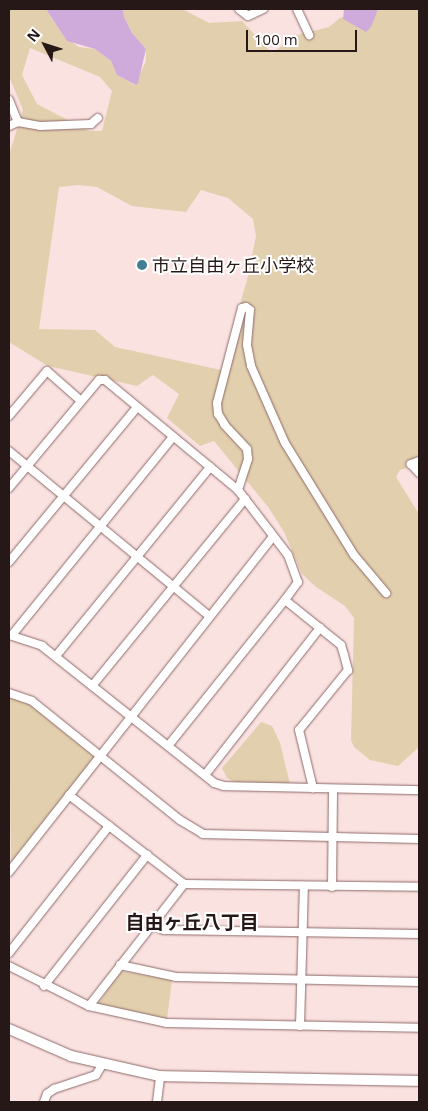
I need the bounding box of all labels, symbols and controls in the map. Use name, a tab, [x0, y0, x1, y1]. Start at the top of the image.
north arrow	[20, 20, 70, 70]
scale bar	[248, 20, 359, 52]
text: N	[22, 25, 44, 46]
text: 100 m	[254, 29, 298, 49]
place label: 市立自由ヶ丘小学校	[152, 254, 314, 276]
marker: 市立自由ヶ丘小学校	[136, 259, 148, 271]
district label: 自由ヶ丘八丁目	[126, 912, 258, 934]

